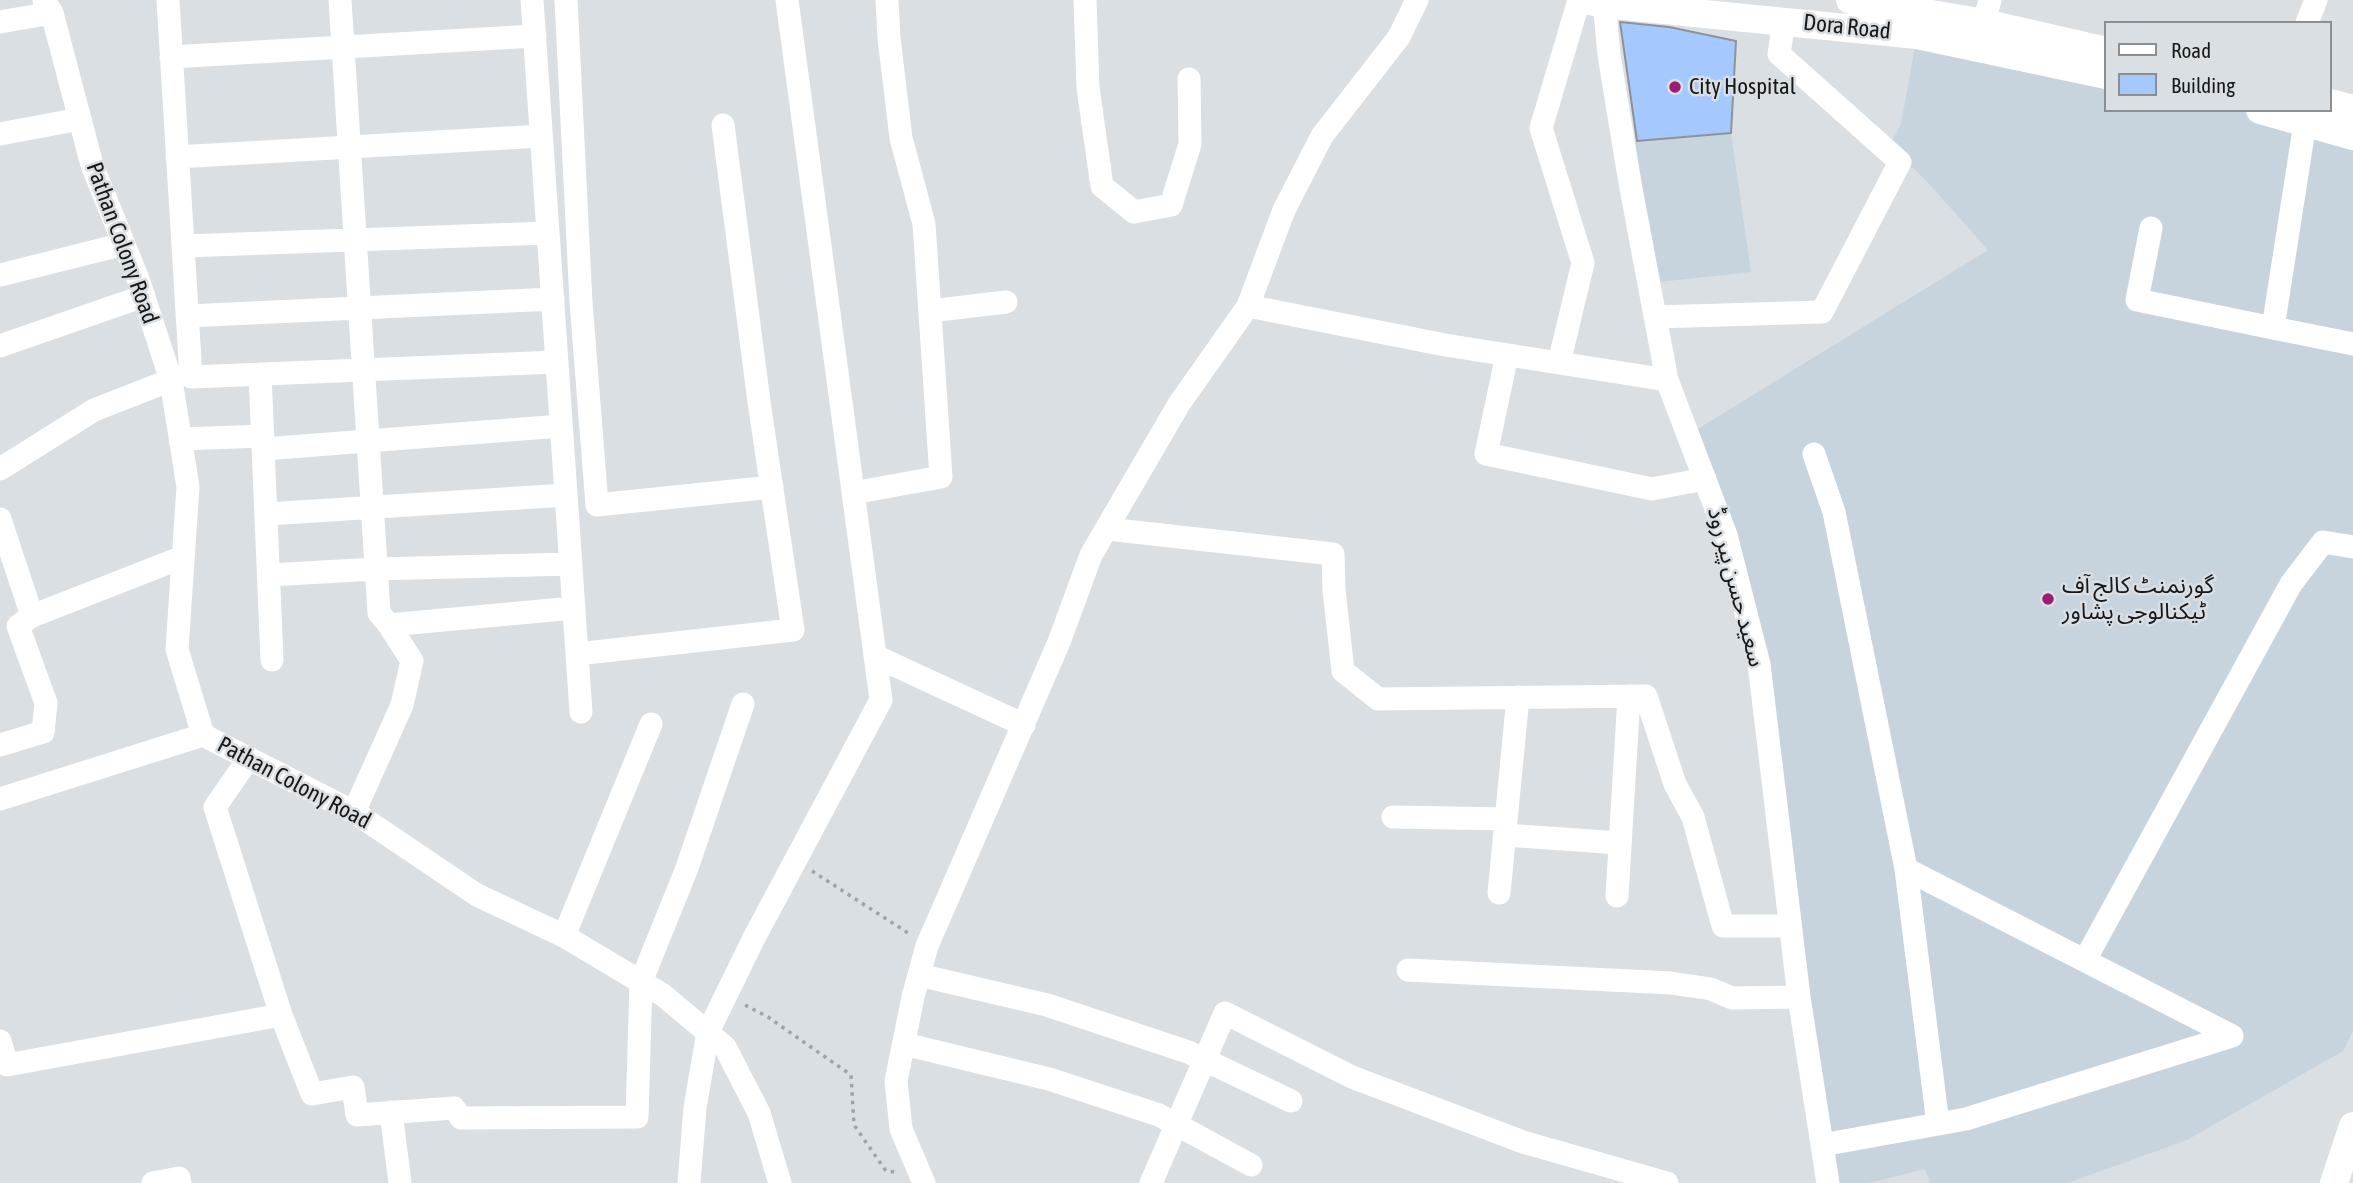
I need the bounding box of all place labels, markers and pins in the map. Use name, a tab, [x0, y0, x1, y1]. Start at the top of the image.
place label: City Hospital	[1689, 73, 1796, 101]
marker: City Hospital	[1667, 79, 1683, 95]
place label: گورنمنٹ کالج آف ٹیکنالوجی پشاور	[2062, 572, 2214, 626]
marker: گورنمنٹ کالج آف ٹیکنالوجی پشاور	[2040, 591, 2056, 607]

